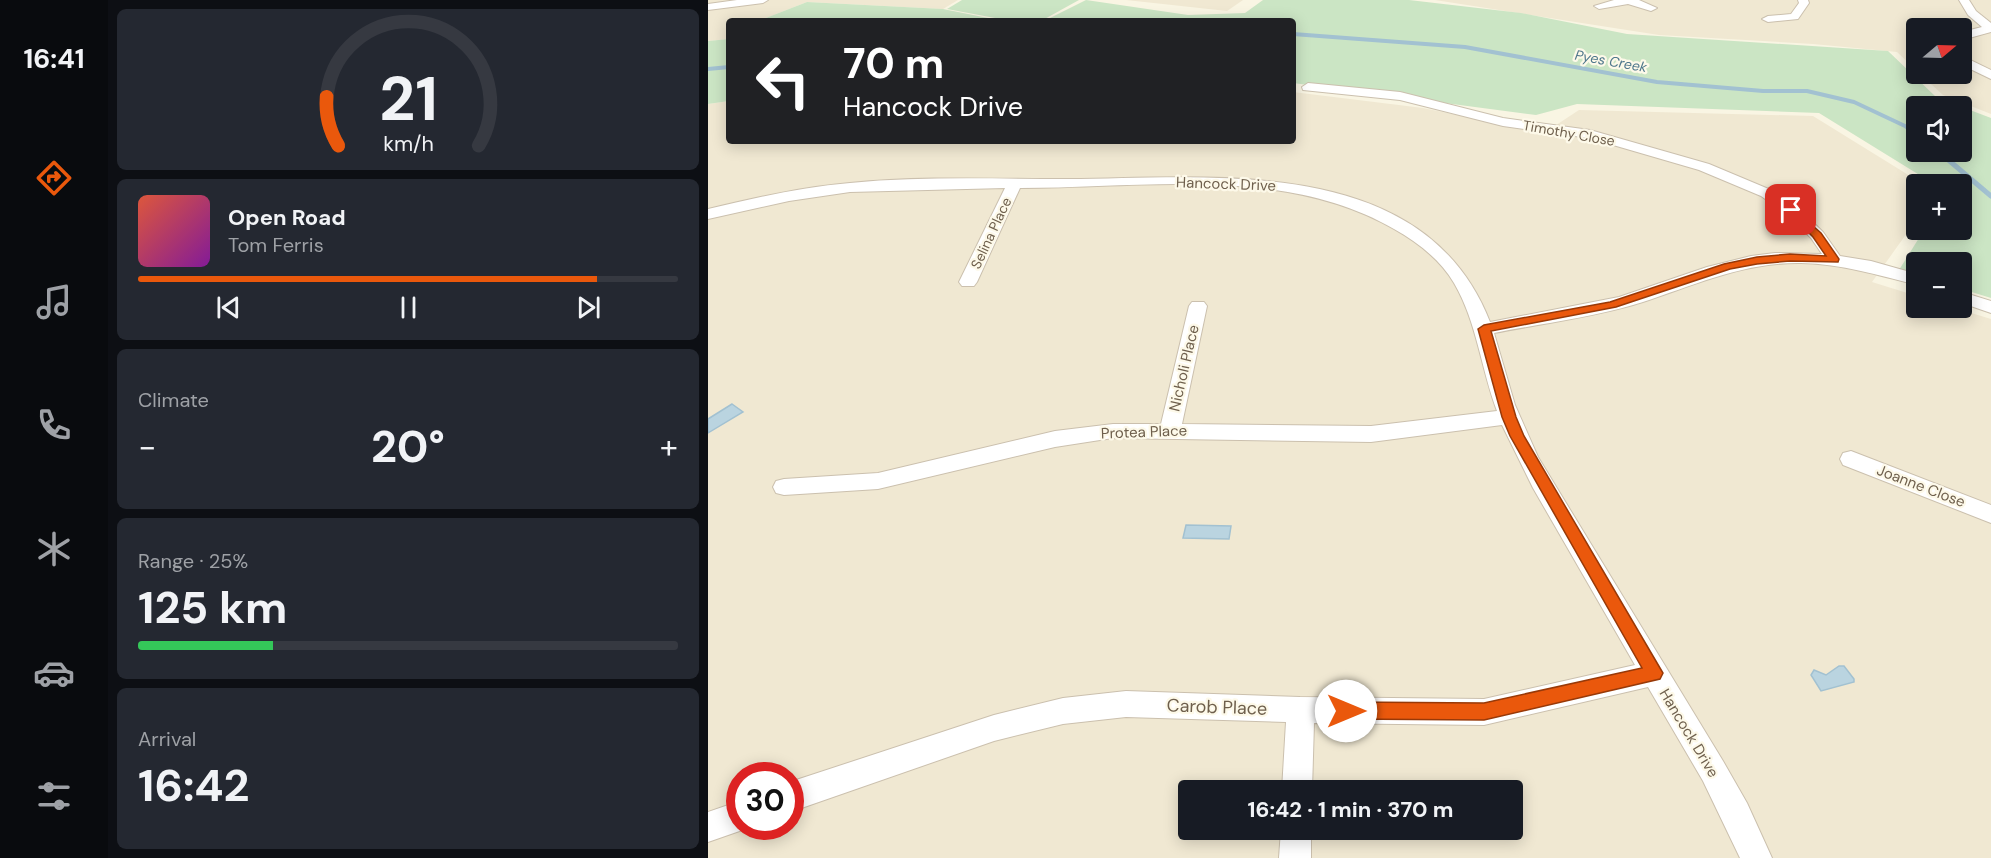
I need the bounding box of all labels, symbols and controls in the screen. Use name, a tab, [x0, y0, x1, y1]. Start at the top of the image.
north arrow	[1906, 18, 1972, 84]
map controls	[1906, 18, 1972, 318]
text: 70 m	[843, 36, 944, 91]
text: 16:41	[23, 41, 85, 76]
icon: left	[744, 42, 822, 120]
water label: Pyes Creek	[1574, 46, 1649, 76]
text: 21	[379, 59, 437, 140]
text: Hancock Drive	[843, 89, 1023, 124]
button: sound	[1906, 96, 1972, 162]
street label: Timothy Close	[1522, 116, 1616, 150]
text: km/h	[383, 131, 433, 159]
icon: directions	[33, 157, 75, 199]
street label: Hancock Drive	[1176, 172, 1276, 196]
button: +	[1906, 174, 1972, 240]
pin	[1765, 184, 1816, 235]
icon: arrive	[1774, 193, 1807, 226]
street label: Selina Place	[967, 194, 1015, 272]
text: Open Road	[228, 203, 346, 232]
text: Tom Ferris	[228, 232, 324, 258]
button: −	[1906, 252, 1972, 318]
icon: music	[33, 281, 75, 323]
icon: previous	[212, 291, 245, 324]
icon: pause	[392, 291, 425, 324]
icon: next	[572, 291, 605, 324]
street label: Nicholi Place	[1164, 323, 1204, 413]
text: Climate	[138, 387, 209, 413]
icon: phone	[33, 404, 75, 446]
text: 20°	[371, 417, 445, 476]
street label: Protea Place	[1101, 421, 1187, 443]
text: −	[138, 425, 156, 468]
text: +	[660, 425, 678, 468]
street label: Joanne Close	[1874, 460, 1968, 512]
icon: climate	[33, 528, 75, 570]
text: Range · 25%	[138, 548, 248, 574]
text: 125 km	[138, 578, 287, 637]
icon: car	[33, 652, 75, 694]
position arrow	[1314, 679, 1378, 743]
street label: Hancock Drive	[1655, 685, 1723, 781]
street label: Carob Place	[1166, 693, 1268, 721]
text: Arrival	[138, 726, 196, 752]
text: 16:42	[138, 756, 250, 815]
speed limit sign: 30	[726, 762, 804, 840]
icon: filters	[33, 775, 75, 817]
text: 16:42 · 1 min · 370 m	[1248, 795, 1453, 824]

